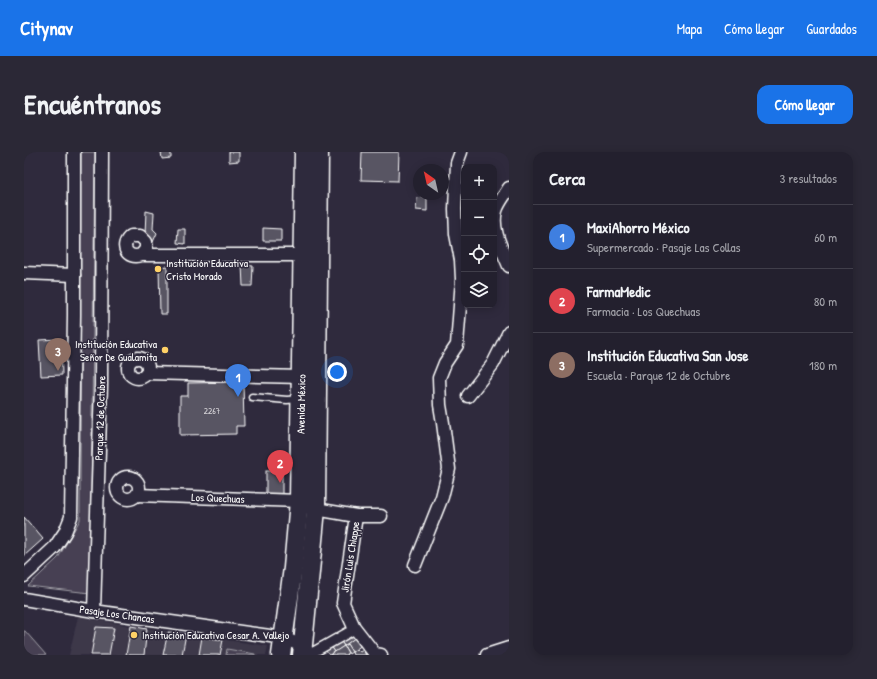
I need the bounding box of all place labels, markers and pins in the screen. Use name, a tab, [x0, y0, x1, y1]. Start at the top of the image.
place label: Institución Educativa Cristo Morado	[166, 256, 249, 283]
marker: Institución Educativa Cristo Morado	[153, 264, 163, 274]
place label: Institución Educativa Señor De Gualamita	[75, 337, 158, 364]
pin: 3	[45, 338, 71, 371]
marker: Institución Educativa Señor De Gualamita	[160, 345, 170, 355]
pin: 1	[225, 364, 251, 397]
pin: 2	[267, 450, 293, 483]
place label: Institución Educativa Cesar A. Vallejo	[142, 628, 290, 642]
marker: Institución Educativa Cesar A. Vallejo	[129, 630, 139, 640]

